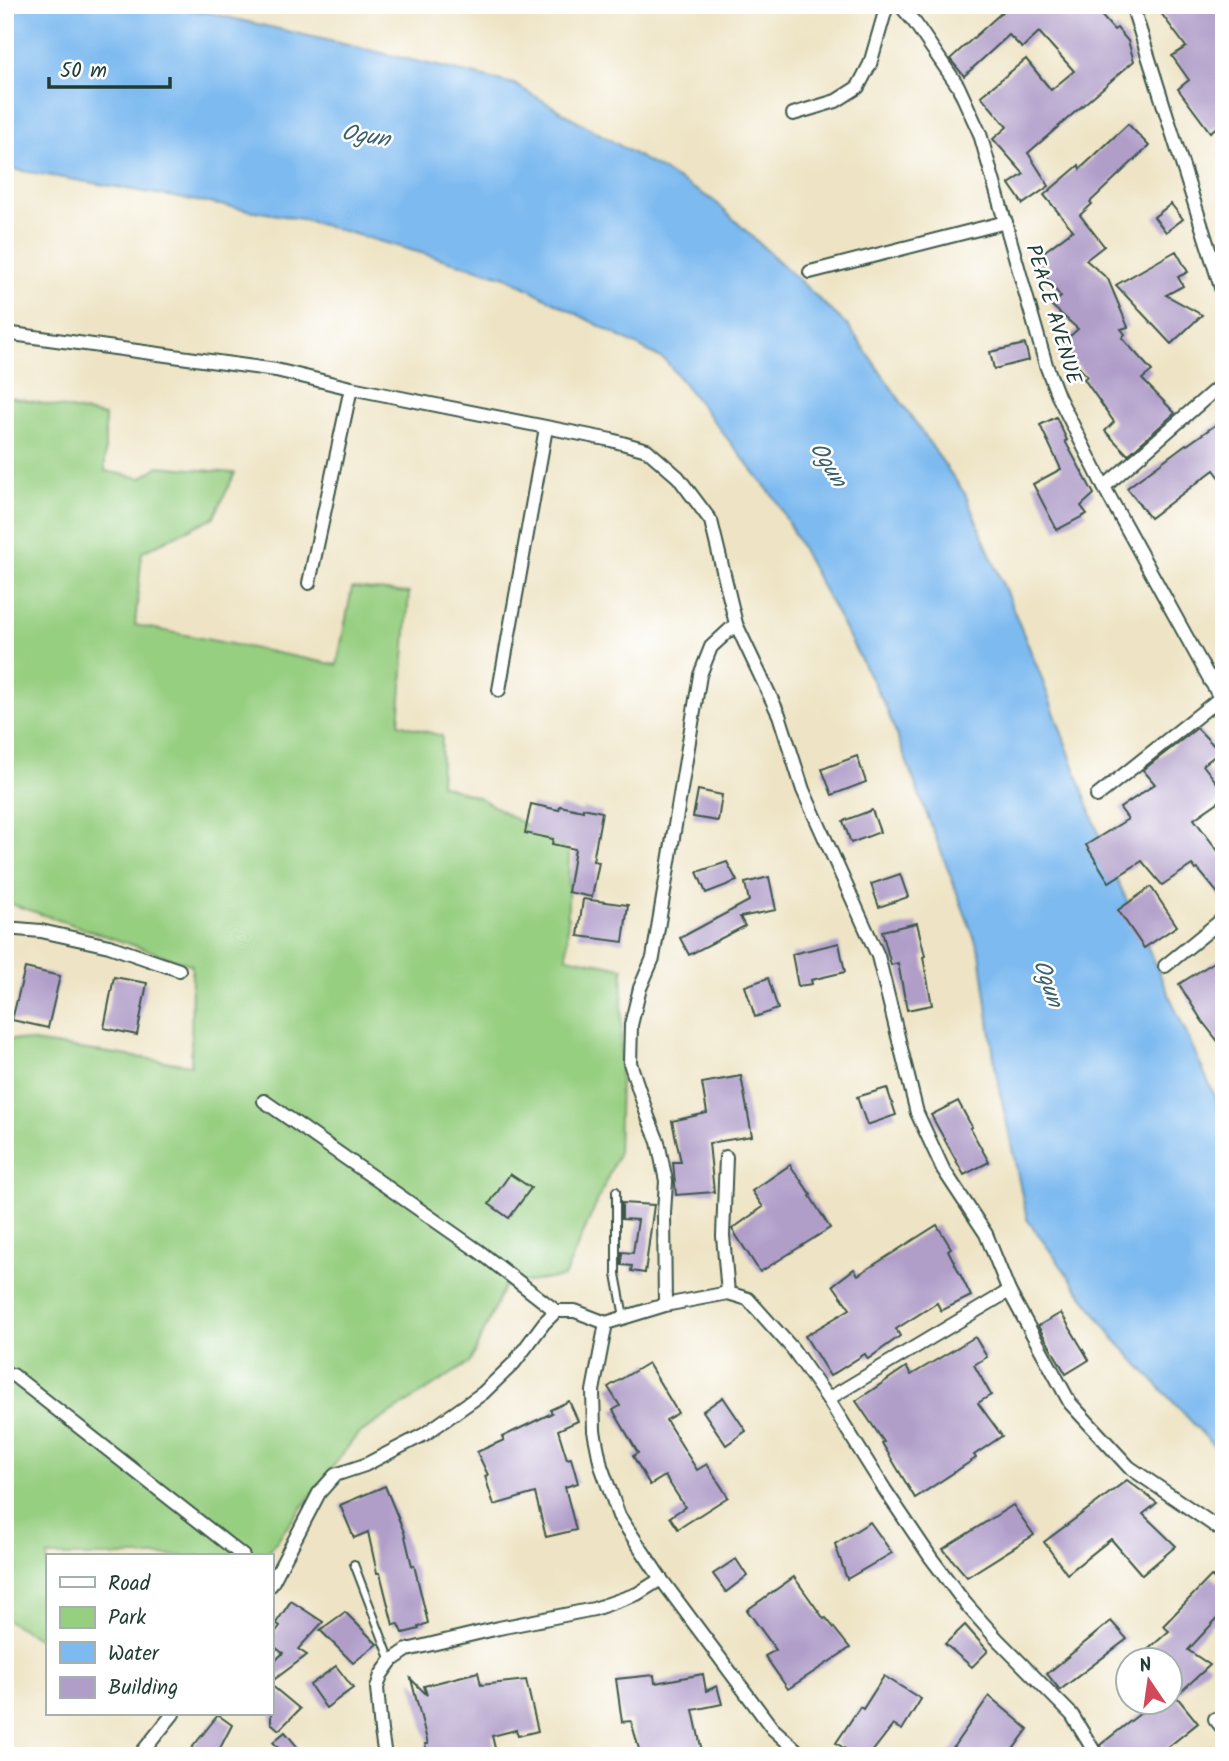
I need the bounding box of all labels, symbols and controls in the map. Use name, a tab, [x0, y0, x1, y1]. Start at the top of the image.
scale bar	[49, 46, 170, 90]
text: 50 m	[60, 55, 107, 88]
water label: Ogun	[339, 115, 394, 159]
street label: PEACE AVENUE	[1016, 240, 1090, 389]
water label: Ogun	[799, 435, 856, 497]
water label: Ogun	[1022, 955, 1073, 1014]
legend	[46, 1554, 273, 1716]
text: Road	[108, 1568, 151, 1601]
text: Park	[108, 1602, 146, 1635]
text: Water	[108, 1638, 160, 1671]
north arrow	[1114, 1646, 1184, 1716]
text: N	[1136, 1650, 1155, 1682]
text: Building	[108, 1672, 178, 1705]

